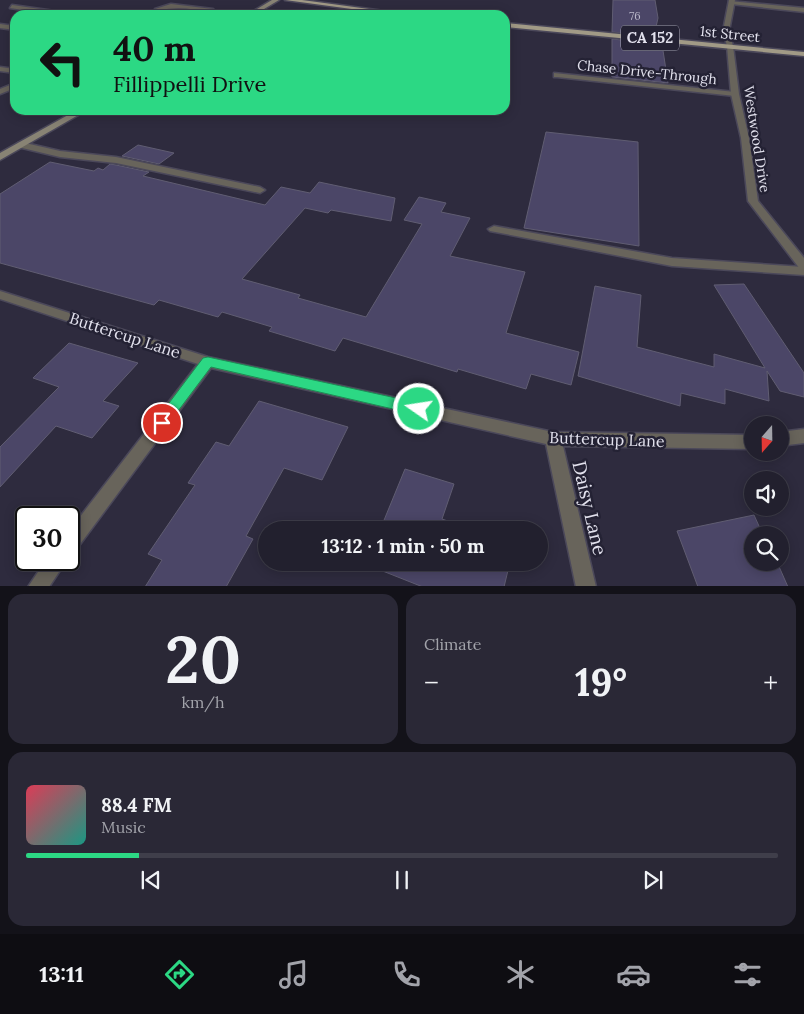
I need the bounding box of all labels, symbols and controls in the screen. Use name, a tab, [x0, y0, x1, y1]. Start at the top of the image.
house number: 76	[629, 9, 641, 23]
street label: 1st Street	[699, 22, 762, 46]
text: 40 m	[113, 26, 196, 71]
road number: CA 152	[621, 26, 679, 50]
icon: left	[30, 30, 95, 95]
street label: Chase Drive-Through	[576, 56, 718, 88]
text: Fillippelli Drive	[113, 70, 266, 98]
street label: Westwood Drive	[740, 84, 774, 194]
street label: Buttercup Lane	[67, 308, 183, 362]
position arrow	[392, 382, 444, 434]
pin	[141, 402, 183, 444]
icon: arrive	[148, 409, 176, 437]
north arrow	[744, 416, 789, 461]
map controls	[744, 416, 789, 571]
street label: Buttercup Lane	[549, 427, 665, 451]
street label: Daisy Lane	[568, 458, 612, 558]
button: sound	[744, 471, 789, 516]
speed limit sign: 30	[15, 506, 80, 571]
button: search	[744, 526, 789, 571]
text: 13:12 · 1 min · 50 m	[322, 534, 484, 558]
text: 20	[165, 618, 241, 701]
text: Climate	[424, 634, 481, 654]
text: 19°	[575, 658, 627, 706]
text: −	[424, 665, 439, 701]
text: +	[763, 665, 778, 701]
text: km/h	[181, 692, 225, 712]
text: 88.4 FM	[101, 793, 172, 817]
text: Music	[101, 817, 146, 837]
icon: previous	[137, 866, 165, 894]
icon: pause	[388, 866, 416, 894]
icon: next	[639, 866, 667, 894]
icon: directions	[162, 957, 197, 992]
icon: music	[276, 957, 311, 992]
icon: phone	[389, 957, 424, 992]
icon: climate	[503, 957, 538, 992]
icon: car	[616, 957, 651, 992]
icon: filters	[730, 957, 765, 992]
text: 13:11	[39, 960, 84, 988]

